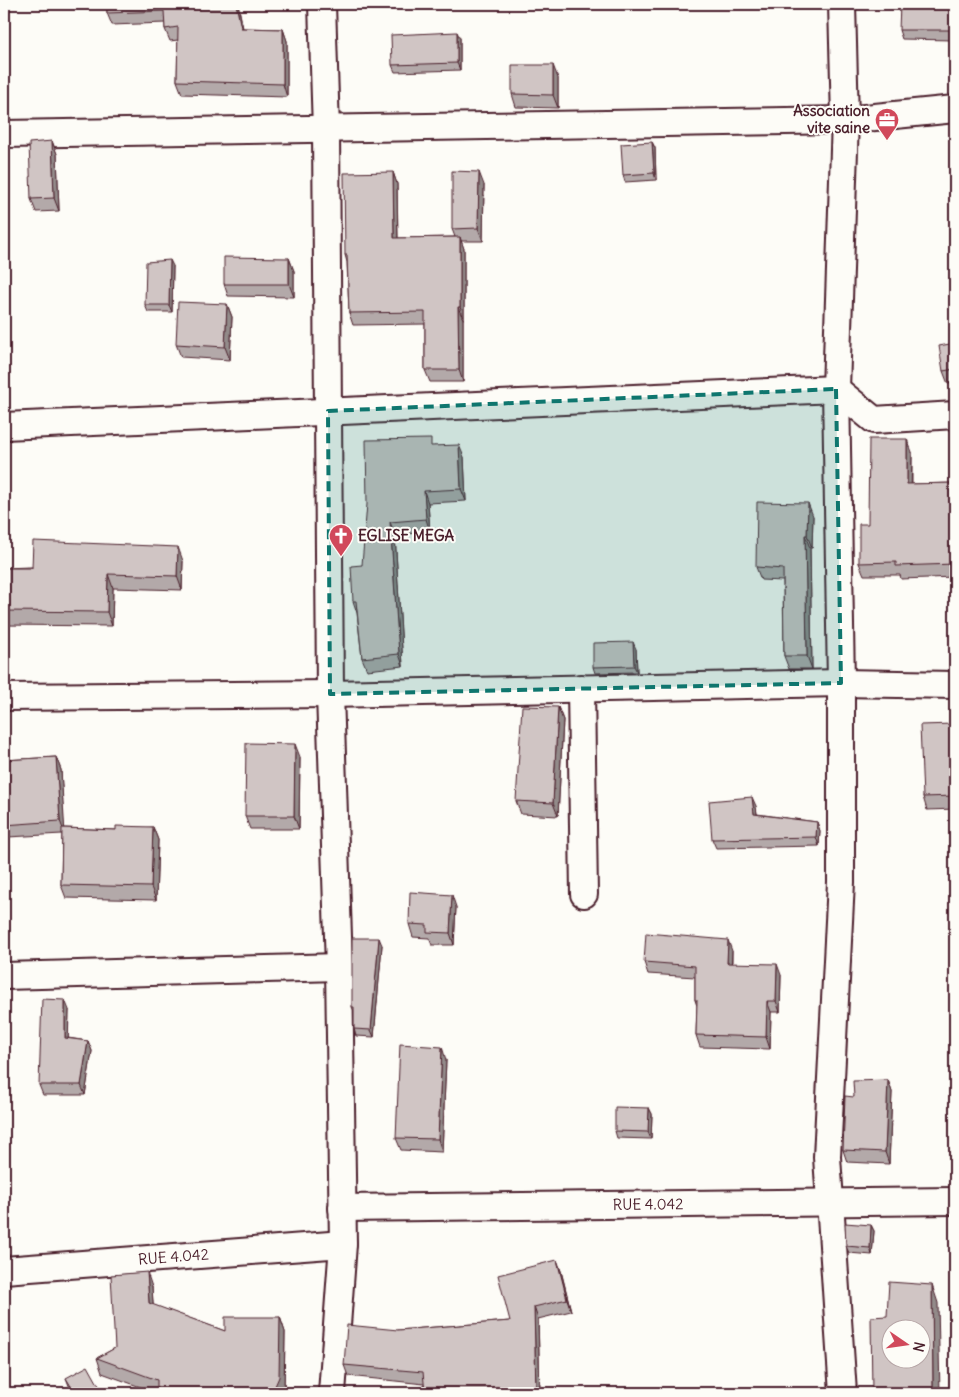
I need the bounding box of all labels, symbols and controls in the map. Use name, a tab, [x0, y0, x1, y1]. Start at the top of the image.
place label: Association vite saine	[793, 101, 870, 137]
office icon: Association vite saine	[874, 107, 900, 141]
church icon: EGLISE MEGA	[328, 523, 354, 557]
place label: EGLISE MEGA	[358, 526, 454, 545]
street label: RUE 4.042	[612, 1194, 683, 1214]
street label: RUE 4.042	[137, 1244, 209, 1269]
north arrow	[882, 1320, 932, 1370]
text: N	[909, 1340, 929, 1354]

